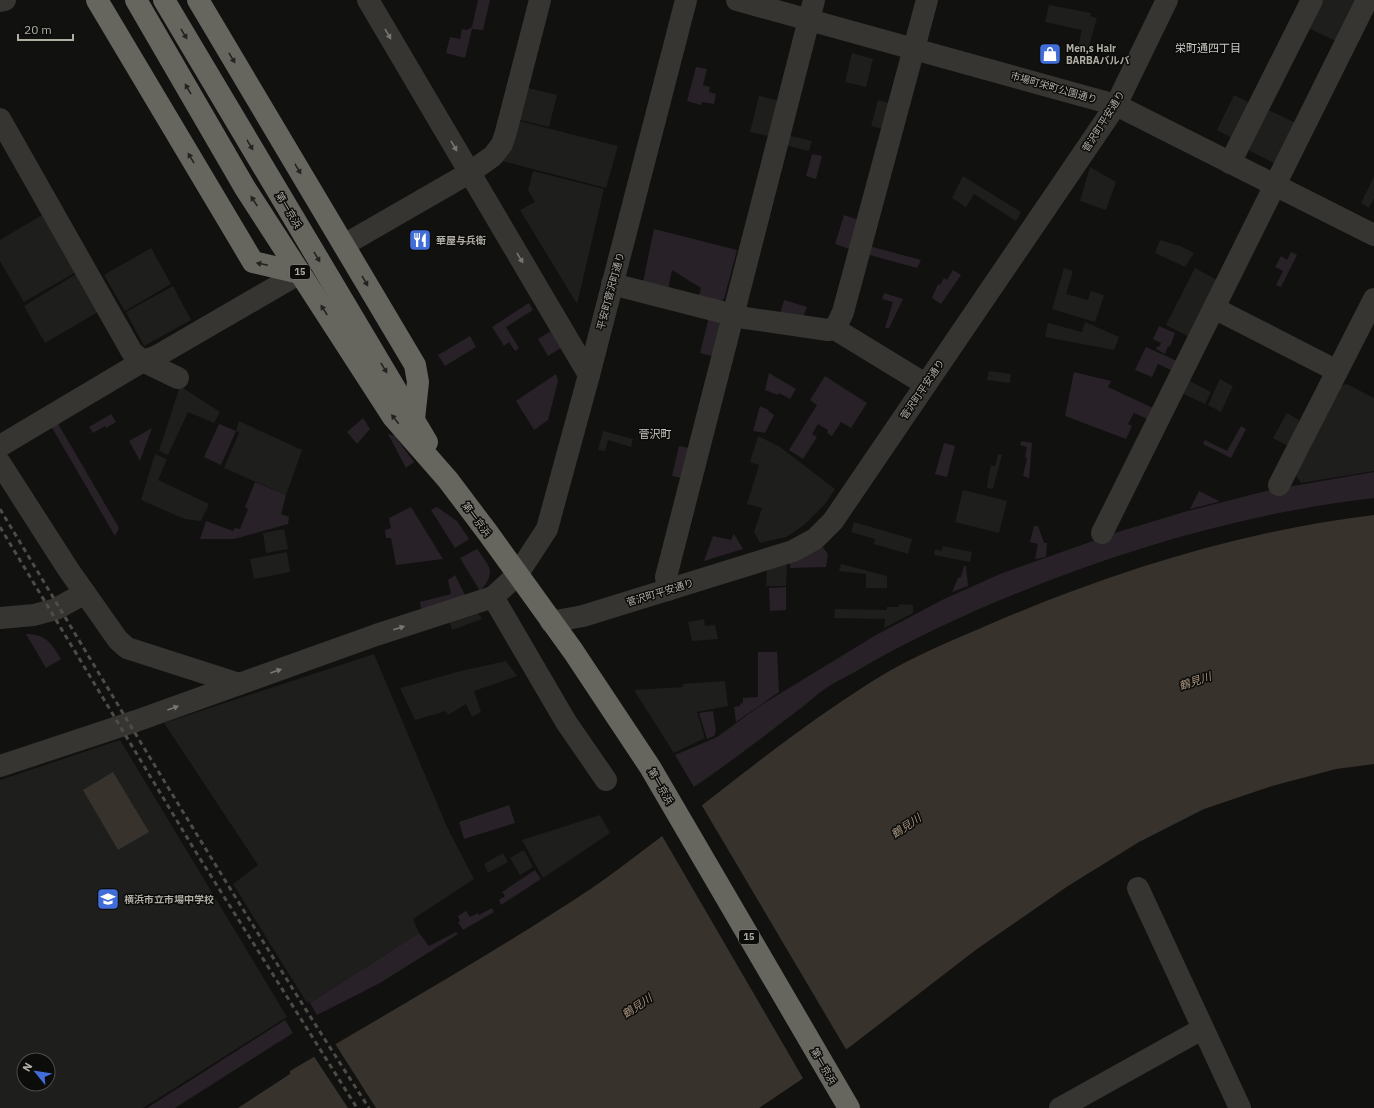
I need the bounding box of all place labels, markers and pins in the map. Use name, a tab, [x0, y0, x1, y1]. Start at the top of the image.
shop icon: Men,s Hair BARBAバルバ	[1037, 41, 1063, 67]
place label: Men,s Hair BARBAバルバ	[1066, 42, 1129, 67]
restaurant icon: 華屋与兵衛	[407, 227, 433, 253]
place label: 華屋与兵衛	[436, 234, 486, 247]
school or university icon: 横浜市立市場中学校	[95, 886, 121, 912]
place label: 横浜市立市場中学校	[124, 893, 214, 906]

